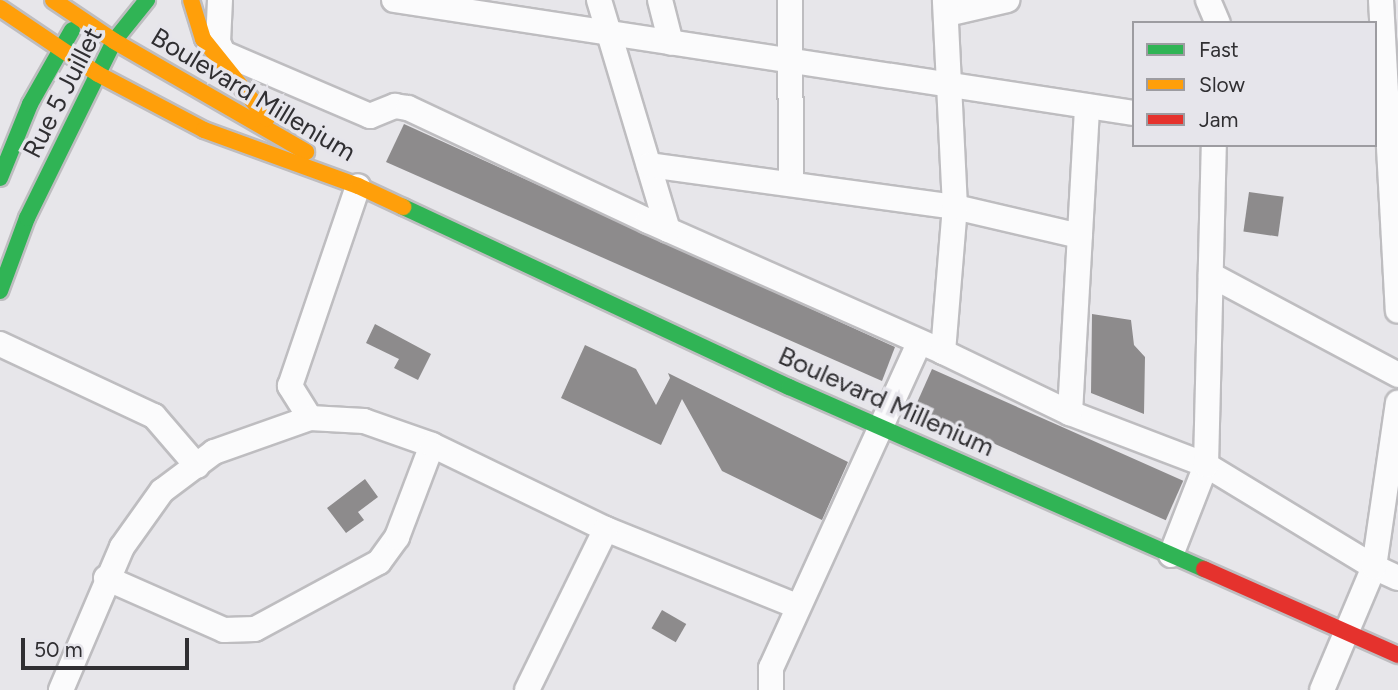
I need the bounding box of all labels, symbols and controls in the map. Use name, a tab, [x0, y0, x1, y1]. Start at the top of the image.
legend	[1132, 21, 1377, 147]
street label: Boulevard Millenium	[145, 22, 361, 168]
street label: Rue 5 Juillet	[17, 23, 109, 163]
text: Fast	[1199, 37, 1239, 62]
text: Slow	[1199, 72, 1245, 97]
text: Jam	[1199, 107, 1238, 132]
street label: Boulevard Millenium	[773, 340, 999, 464]
scale bar	[24, 624, 192, 668]
text: 50 m	[34, 637, 83, 662]

